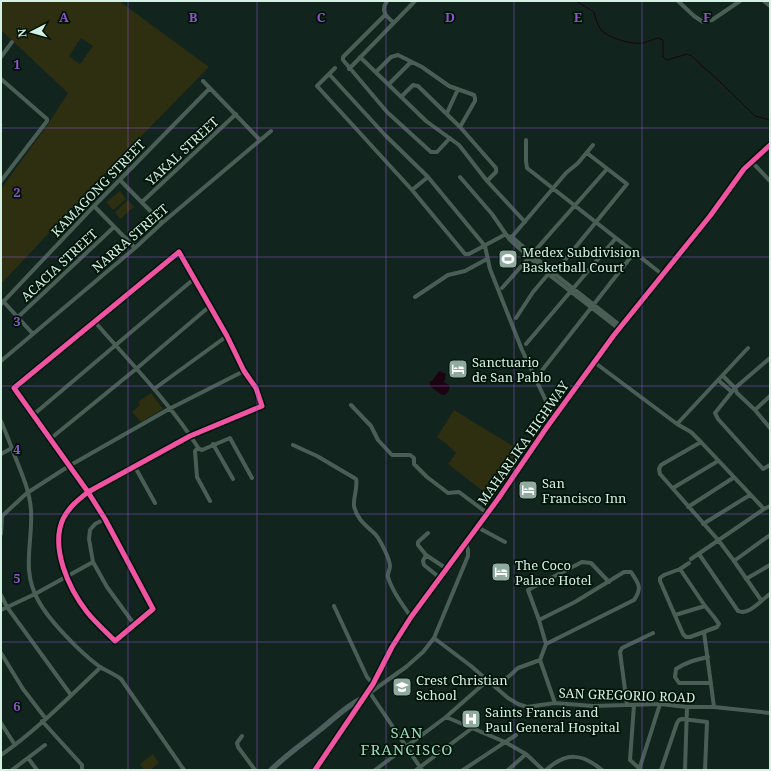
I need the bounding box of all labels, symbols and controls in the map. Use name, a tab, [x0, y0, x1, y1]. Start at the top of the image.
text: A	[59, 8, 69, 26]
text: B	[189, 8, 198, 26]
text: C	[317, 8, 326, 26]
text: D	[445, 8, 455, 26]
text: E	[574, 8, 583, 26]
text: F	[703, 8, 711, 26]
north arrow	[12, 12, 52, 52]
text: N	[14, 28, 29, 38]
text: 1	[13, 55, 21, 73]
street label: YAKAL STREET	[141, 112, 222, 190]
street label: KAMAGONG STREET	[47, 136, 149, 240]
text: 2	[13, 183, 21, 201]
street label: NARRA STREET	[88, 200, 172, 276]
street label: ACACIA STREET	[17, 225, 101, 305]
place label: Medex Subdivision Basketball Court	[522, 243, 641, 276]
sports icon: Medex Subdivision Basketball Court	[497, 248, 519, 270]
text: 3	[13, 312, 21, 330]
place label: Sanctuario de San Pablo	[472, 353, 551, 386]
hotel icon: Sanctuario de San Pablo	[447, 358, 469, 380]
street label: MAHARLIKA HIGHWAY	[473, 377, 573, 509]
text: 4	[13, 440, 21, 458]
place label: San Francisco Inn	[542, 474, 627, 507]
hotel icon: San Francisco Inn	[517, 479, 539, 501]
place label: The Coco Palace Hotel	[515, 556, 592, 589]
hotel icon: The Coco Palace Hotel	[490, 561, 512, 583]
text: 5	[13, 569, 21, 587]
place label: Crest Christian School	[416, 671, 508, 704]
school or university icon: Crest Christian School	[391, 676, 413, 698]
street label: SAN GREGORIO ROAD	[558, 684, 696, 706]
text: 6	[13, 697, 21, 715]
place label: Saints Francis and Paul General Hospital	[485, 703, 620, 736]
hospital icon: Saints Francis and Paul General Hospital	[460, 708, 482, 730]
district label: SAN FRANCISCO	[361, 722, 453, 759]

